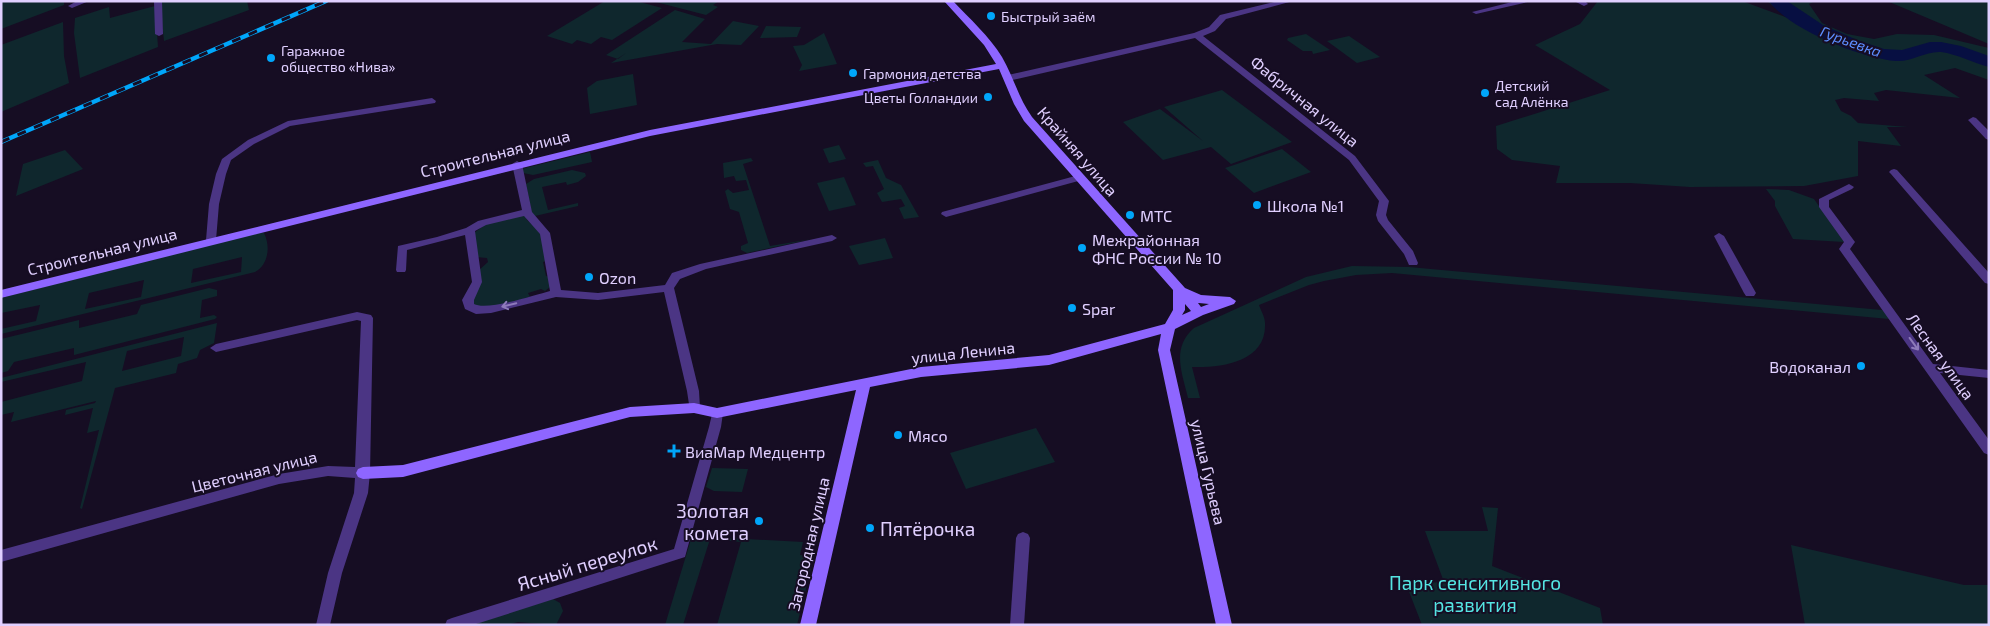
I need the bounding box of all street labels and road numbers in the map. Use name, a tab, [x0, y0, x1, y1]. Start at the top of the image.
street label: Фабричная улица	[1247, 52, 1363, 151]
street label: Крайняя улица	[1033, 102, 1122, 200]
street label: Строительная улица	[418, 125, 572, 182]
street label: Строительная улица	[25, 223, 179, 280]
street label: Лесная улица	[1903, 309, 1979, 403]
street label: улица Ленина	[910, 337, 1016, 368]
street label: улица Гурьева	[1187, 417, 1230, 527]
street label: Цветочная улица	[189, 446, 319, 497]
street label: Загородная улица	[783, 475, 834, 613]
street label: Ясный переулок	[514, 531, 660, 596]

